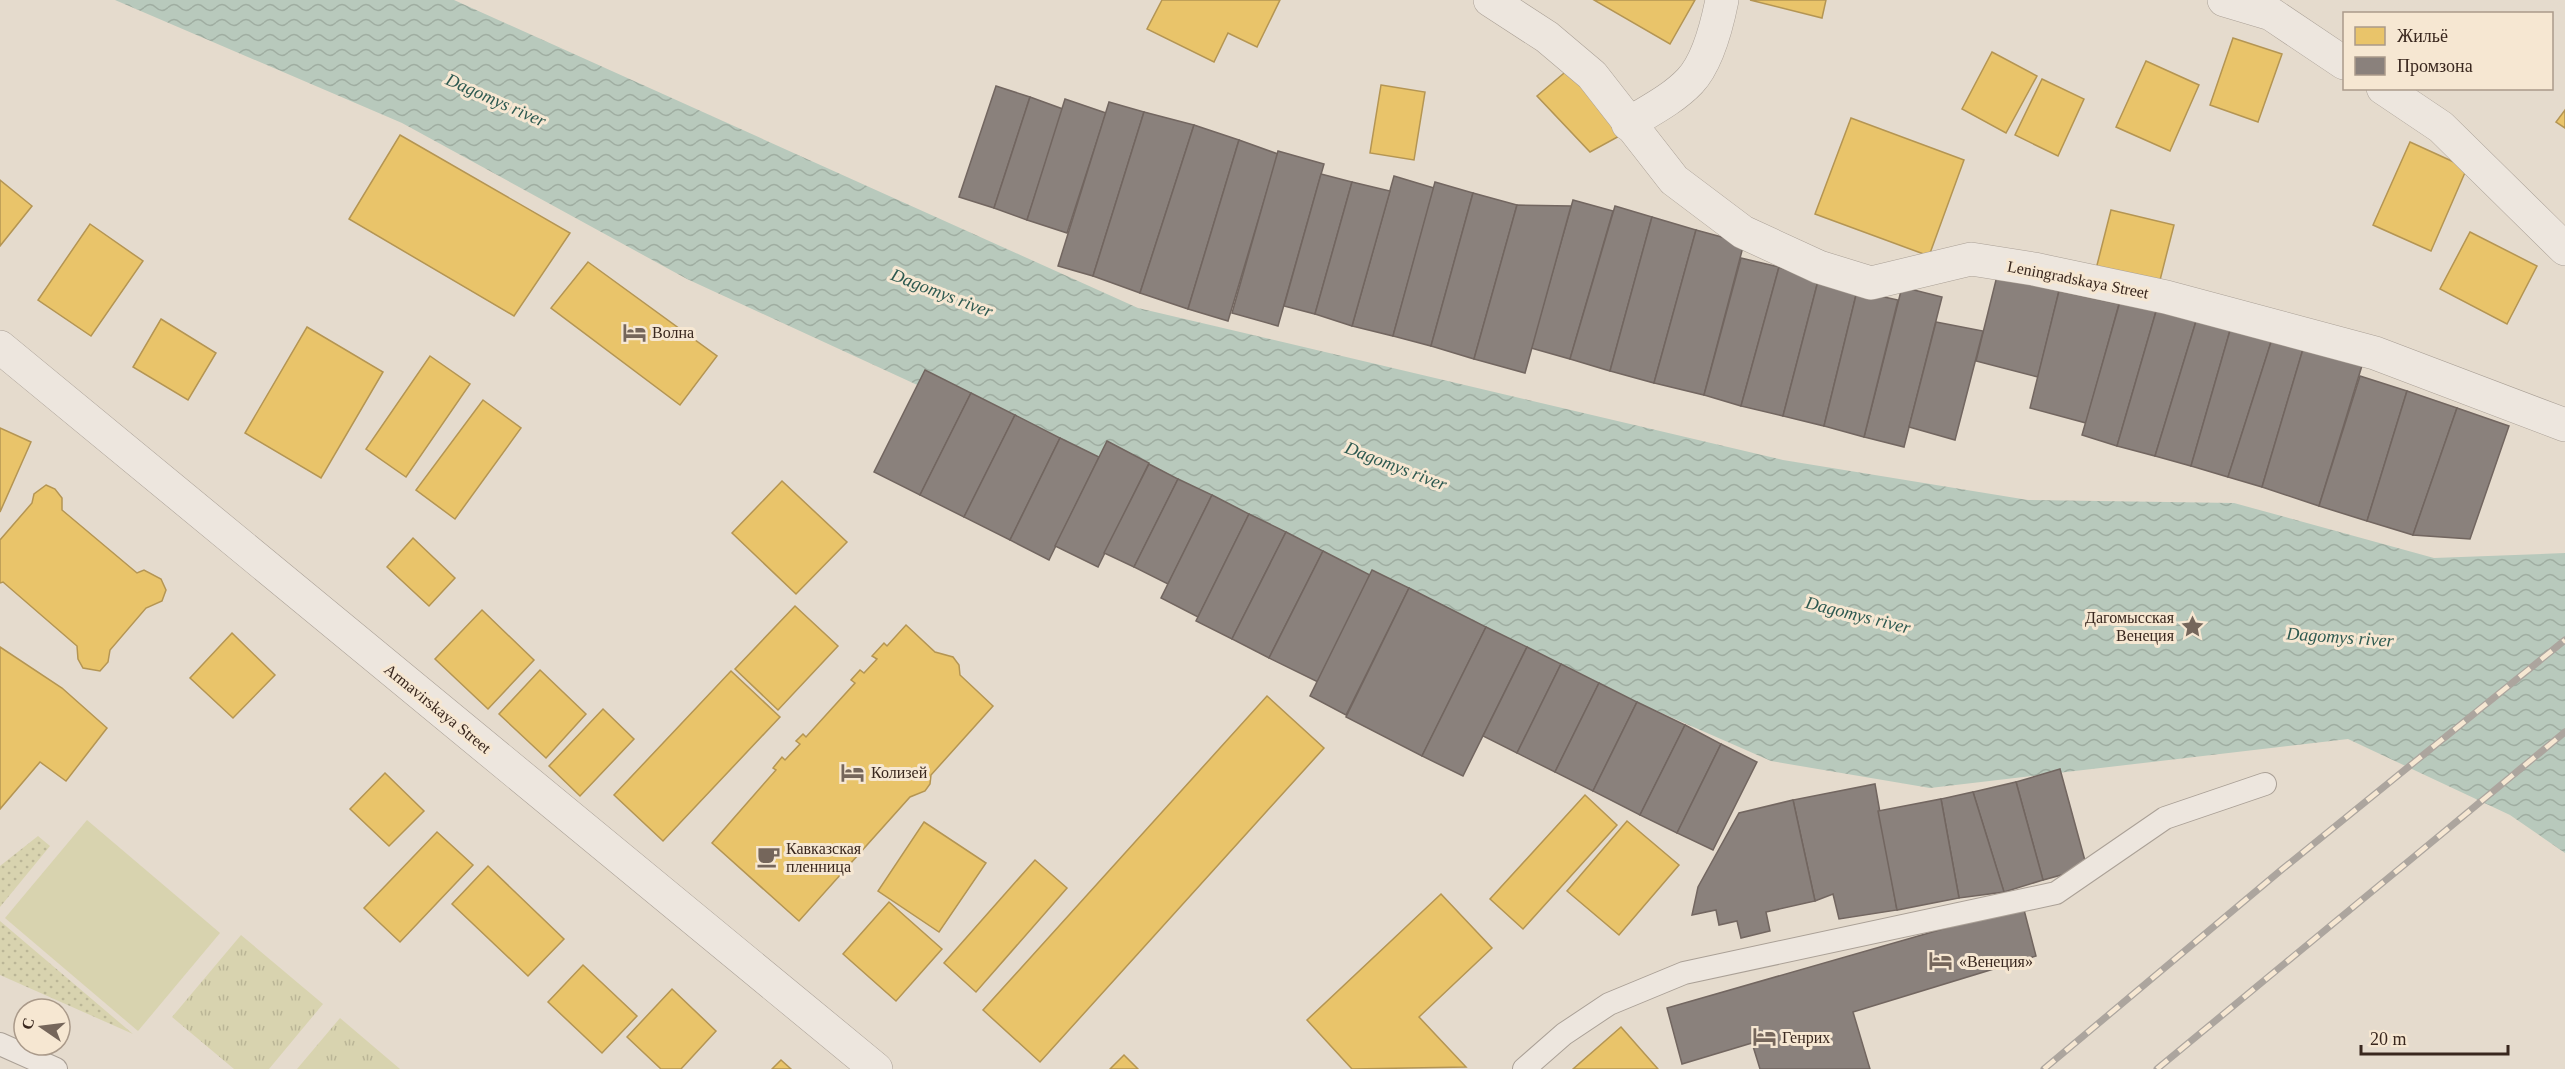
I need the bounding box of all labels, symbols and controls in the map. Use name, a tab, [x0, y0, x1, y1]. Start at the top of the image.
legend	[2343, 12, 2553, 90]
text: Жильё	[2397, 26, 2448, 46]
text: Промзона	[2397, 56, 2473, 76]
water label: Dagomys river	[442, 69, 550, 131]
street label: Leningradskaya Street	[2006, 257, 2151, 303]
water label: Dagomys river	[887, 264, 997, 322]
hotel icon: Волна	[621, 319, 647, 345]
place label: Волна	[652, 324, 694, 341]
water label: Dagomys river	[1341, 437, 1451, 495]
water label: Dagomys river	[1802, 592, 1914, 638]
place label: Дагомысская Венеция	[2085, 609, 2175, 645]
place icon: Дагомысская Венеция	[2179, 613, 2205, 639]
water label: Dagomys river	[2285, 623, 2395, 651]
street label: Armavirskaya Street	[380, 660, 495, 758]
hotel icon: Колизей	[840, 759, 866, 785]
place label: Колизей	[871, 764, 928, 781]
place label: Кавказская пленница	[786, 840, 862, 876]
cafe icon: Кавказская пленница	[755, 844, 781, 870]
hotel icon: «Венеция»	[1928, 948, 1954, 974]
place label: «Венеция»	[1959, 953, 2033, 971]
north arrow	[12, 997, 72, 1057]
text: С	[18, 1016, 38, 1031]
scale bar	[2361, 1018, 2508, 1056]
hotel icon: Генрих	[1751, 1024, 1777, 1050]
place label: Генрих	[1782, 1029, 1830, 1047]
text: 20 m	[2370, 1029, 2407, 1049]

